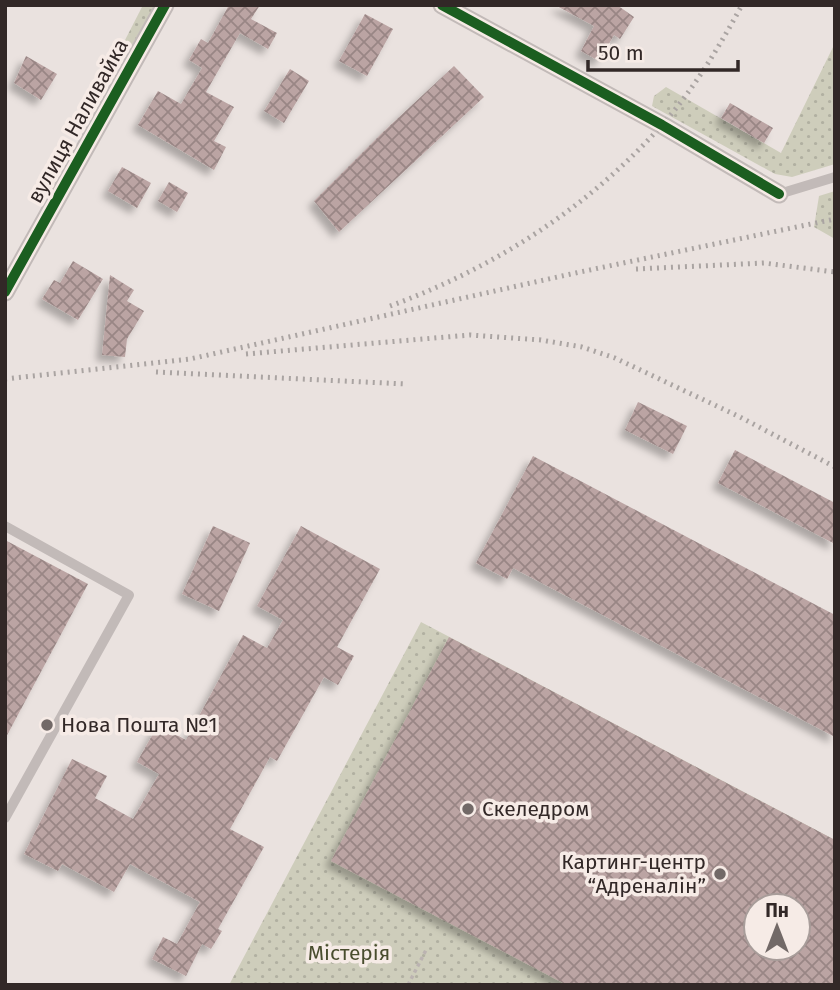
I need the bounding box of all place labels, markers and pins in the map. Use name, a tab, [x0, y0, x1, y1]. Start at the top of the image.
place label: Нова Пошта №1	[61, 712, 218, 738]
marker: Нова Пошта №1	[39, 717, 55, 733]
place label: Скеледром	[482, 796, 589, 822]
marker: Скеледром	[460, 801, 476, 817]
place label: Картинг-центр “Адреналін”	[561, 849, 706, 899]
marker: Картинг-центр “Адреналін”	[712, 866, 728, 882]

